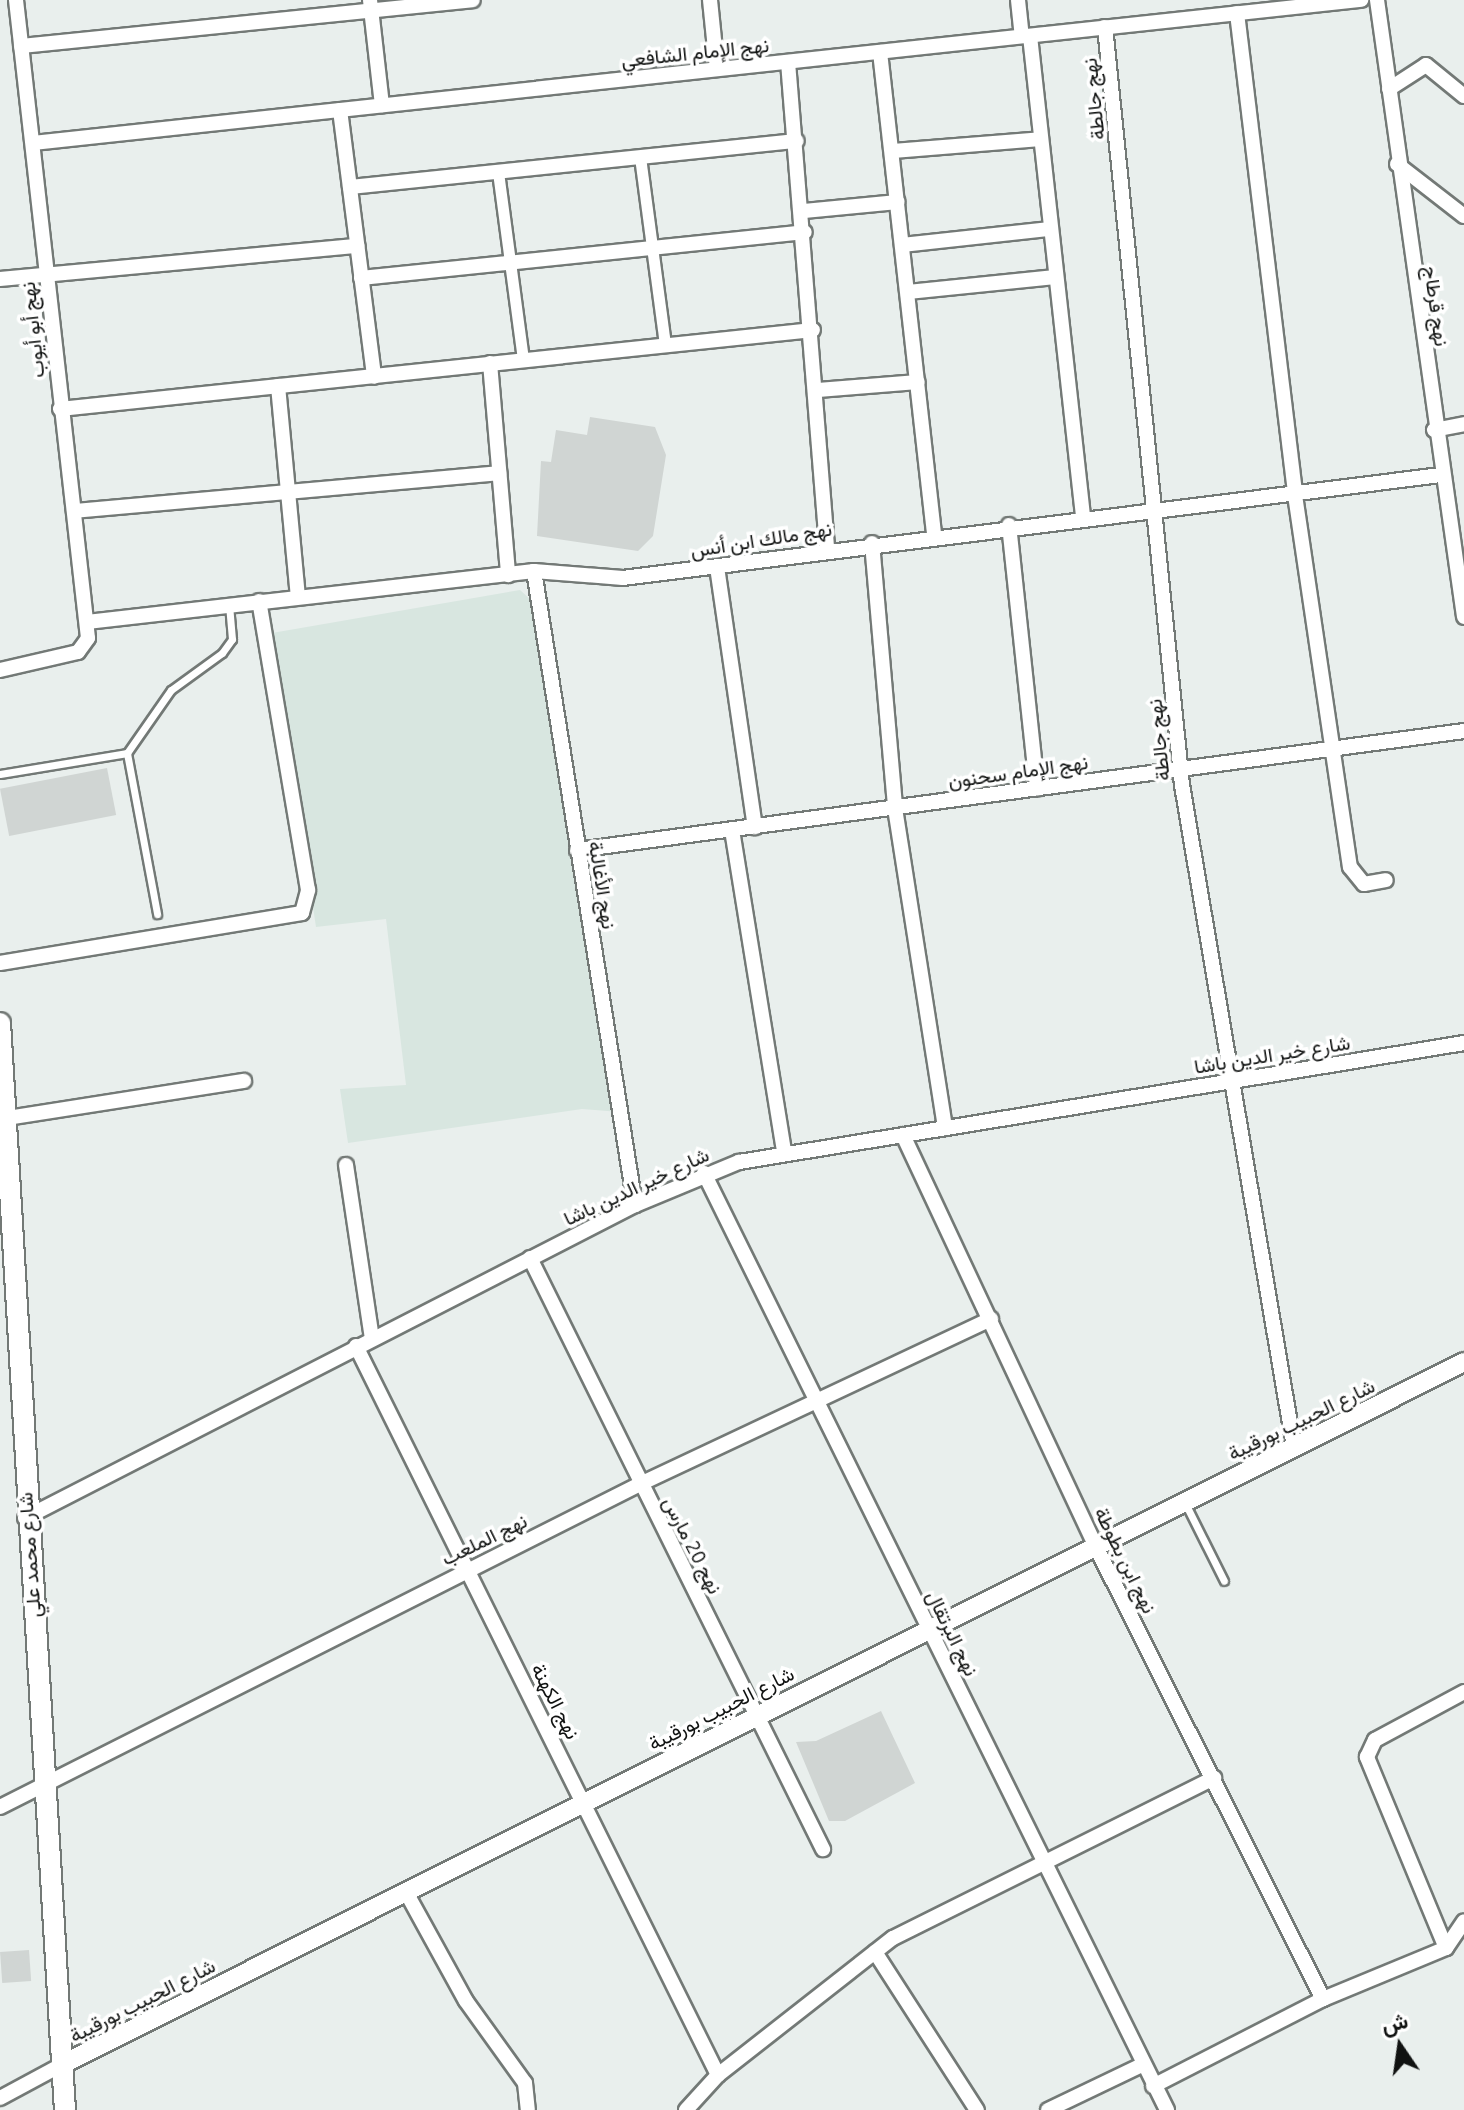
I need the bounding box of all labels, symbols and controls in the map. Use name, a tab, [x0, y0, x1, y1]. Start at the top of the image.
street label: نهج الإمام الشافعي	[620, 32, 770, 72]
street label: نهج جالطة	[1077, 57, 1109, 141]
street label: نهج قرطاج	[1419, 264, 1455, 348]
street label: نهج أبو أيوب	[15, 281, 49, 379]
street label: نهج مالك ابن أنس	[688, 516, 834, 562]
street label: نهج جالطة	[1142, 698, 1174, 782]
street label: نهج الإمام سحنون	[947, 749, 1089, 793]
street label: نهج الأغالبة	[584, 839, 622, 931]
street label: شارع خير الدين باشا	[1192, 1030, 1352, 1078]
street label: شارع خير الدين باشا	[560, 1142, 712, 1230]
street label: شارع الحبيب بورقيبة	[1224, 1373, 1378, 1465]
street label: شارع محمد علي	[13, 1492, 45, 1618]
street label: نهج 20 مارس	[658, 1492, 728, 1598]
street label: نهج ابن بطوطة	[1090, 1503, 1162, 1617]
street label: نهج الملعب	[437, 1508, 531, 1570]
street label: نهج البرتقال	[922, 1586, 984, 1680]
street label: نهج الكهنة	[527, 1659, 585, 1743]
street label: شارع الحبيب بورقيبة	[644, 1661, 798, 1755]
street label: شارع الحبيب بورقيبة	[65, 1953, 219, 2047]
north arrow	[1360, 2006, 1440, 2086]
text: ش	[1379, 2007, 1410, 2037]

